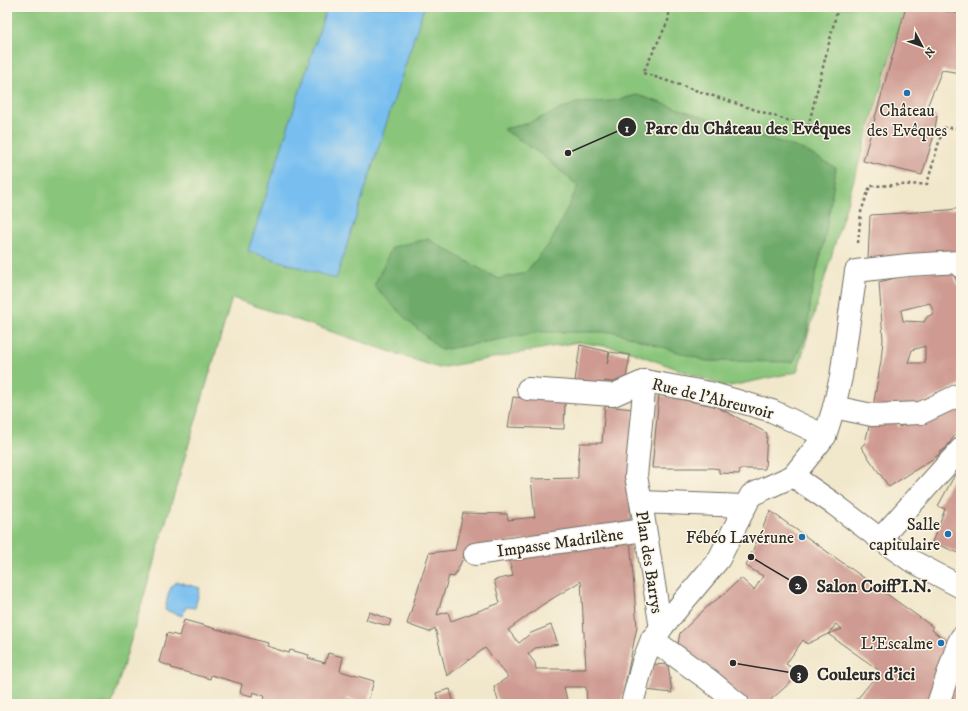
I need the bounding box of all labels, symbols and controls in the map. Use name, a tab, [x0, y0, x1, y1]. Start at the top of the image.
north arrow	[902, 26, 942, 66]
text: N	[921, 44, 937, 60]
marker: Château des Evêques	[902, 88, 912, 98]
place label: Château des Evêques	[867, 100, 947, 142]
callout: Parc du Château des Evêques	[617, 112, 859, 142]
text: Parc du Château des Evêques	[645, 118, 851, 140]
text: 1	[625, 121, 630, 136]
street label: Rue de l'Abreuvoir	[649, 373, 777, 425]
street label: Plan des Barrys	[630, 509, 668, 615]
place label: Salle capitulaire	[869, 514, 940, 556]
street label: Impasse Madrilène	[495, 523, 625, 563]
place label: Fébéo Lavérune	[686, 527, 794, 549]
marker: Salle capitulaire	[943, 529, 953, 539]
marker: Fébéo Lavérune	[797, 532, 807, 542]
callout: Salon Coiff'I.N.	[788, 570, 939, 600]
text: Salon Coiff'I.N.	[817, 576, 931, 598]
text: 2	[795, 578, 802, 593]
place label: L'Escalme	[861, 633, 933, 655]
marker: L'Escalme	[936, 638, 946, 648]
callout: Couleurs d'ici	[789, 659, 923, 689]
text: Couleurs d'ici	[817, 664, 915, 686]
text: 3	[797, 667, 802, 682]

